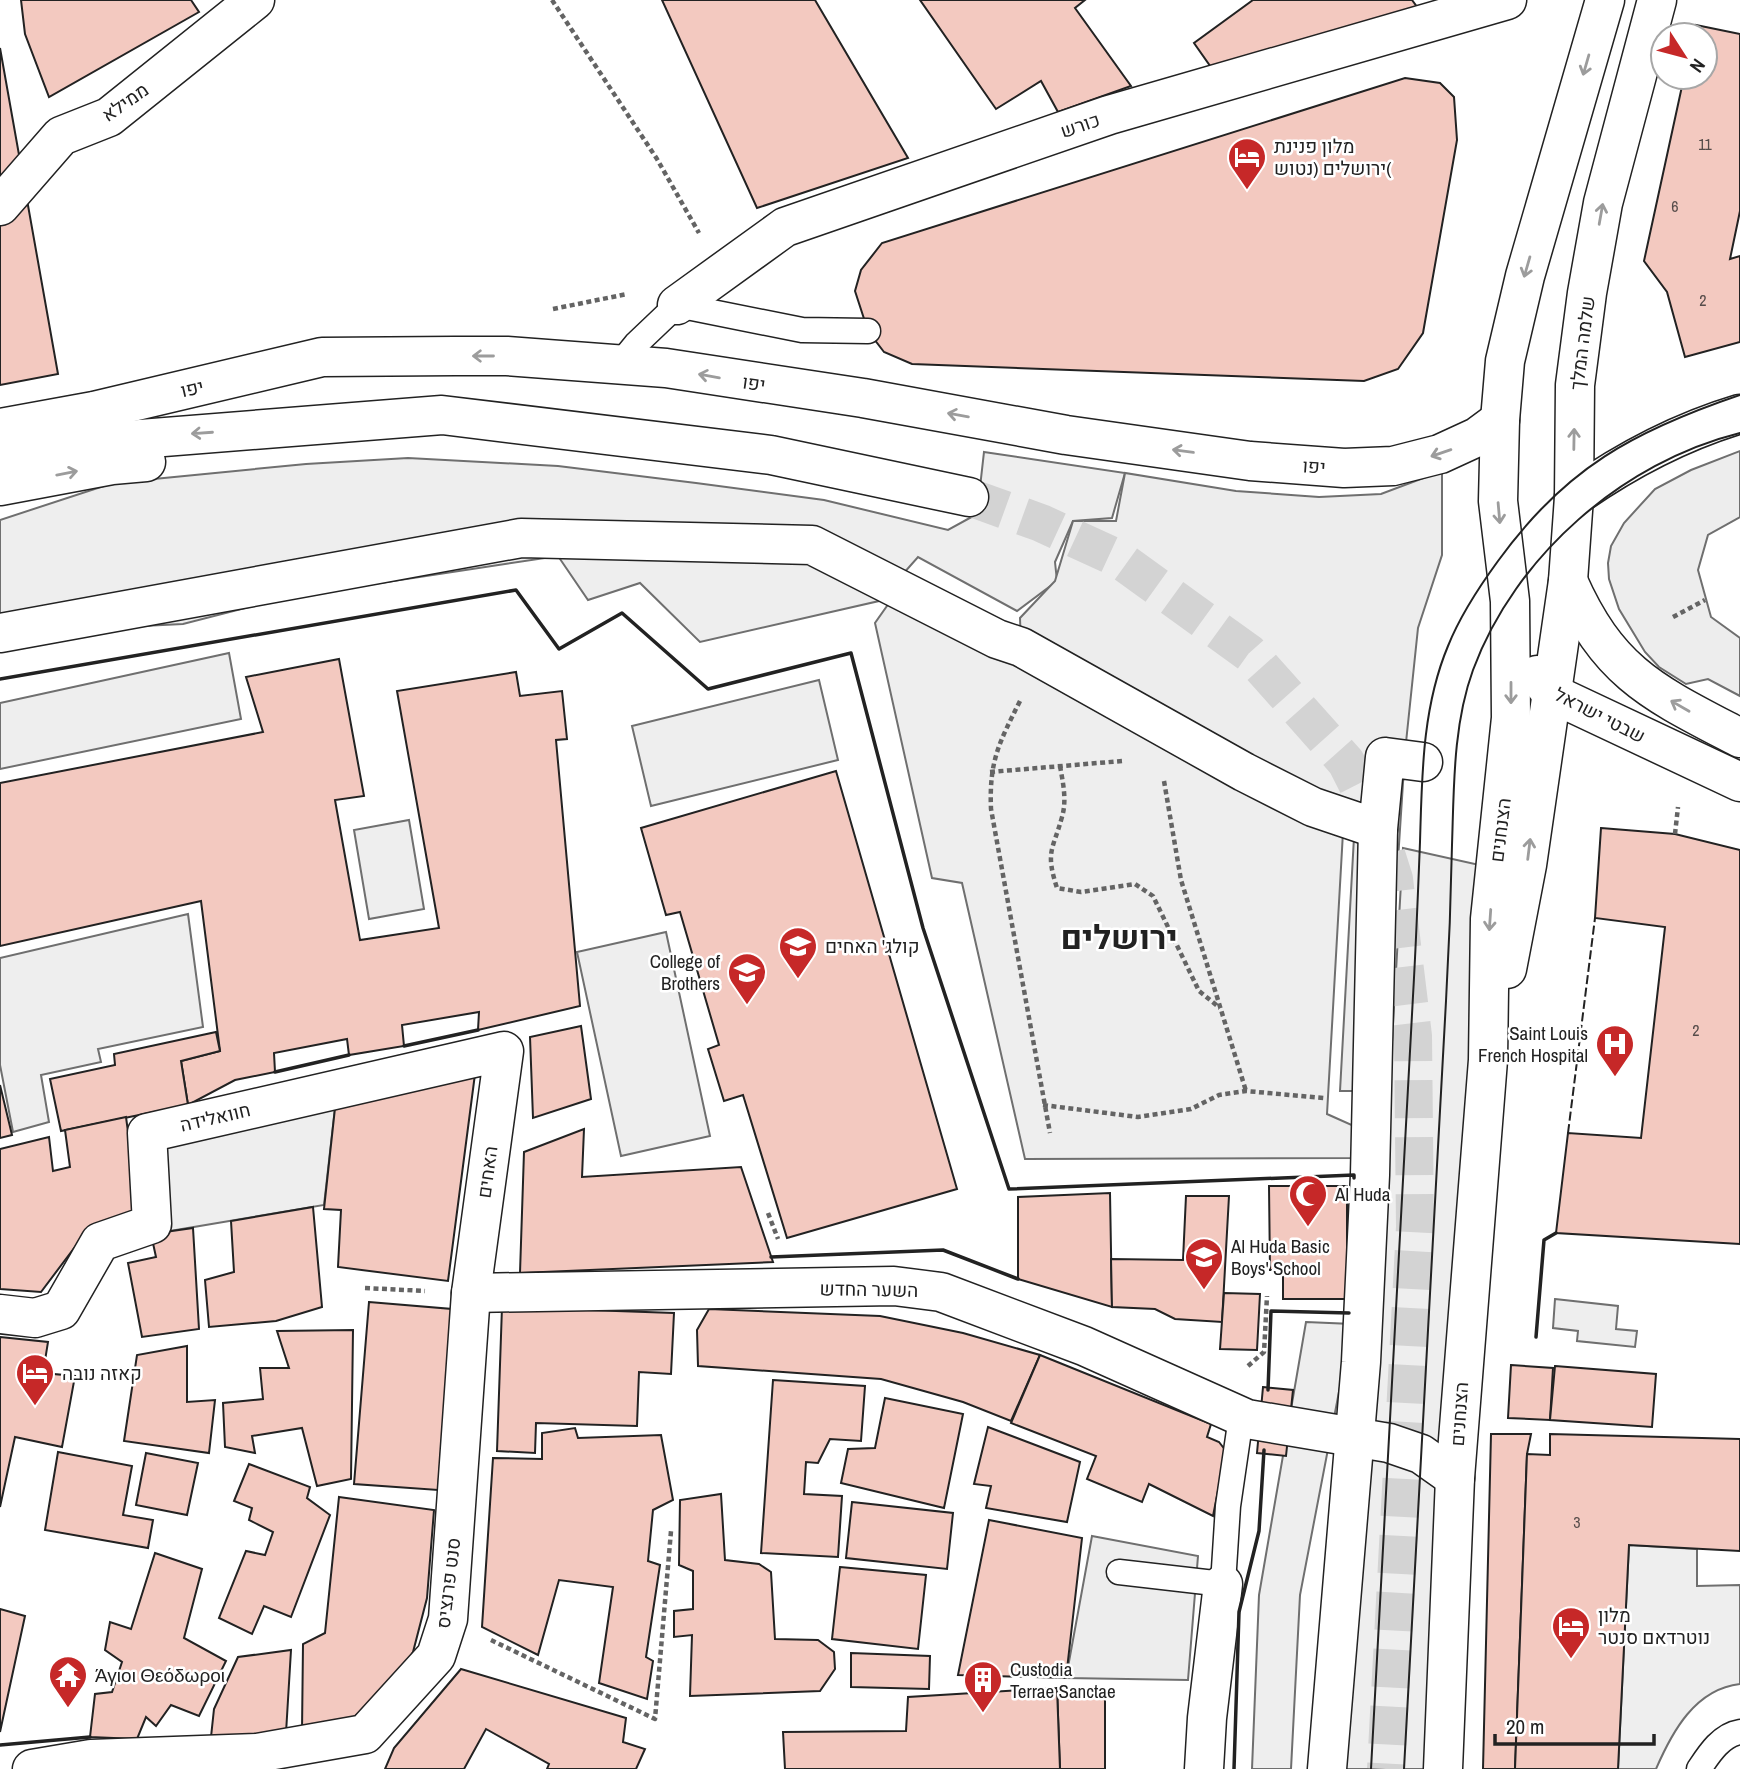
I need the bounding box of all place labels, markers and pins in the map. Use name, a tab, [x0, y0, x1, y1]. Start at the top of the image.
place label: מלון פנינת ירושלים (נטוש(	[1274, 133, 1391, 181]
hotel icon: מלון פנינת ירושלים (נטוש(	[1226, 136, 1268, 191]
school or university icon: קולג' האחים	[777, 925, 819, 980]
place label: קולג' האחים	[825, 933, 920, 959]
place label: College of Brothers	[650, 948, 721, 996]
school or university icon: College of Brothers	[726, 951, 768, 1006]
place label: Saint Louis French Hospital	[1478, 1020, 1588, 1068]
hospital icon: Saint Louis French Hospital	[1594, 1023, 1636, 1078]
mosque icon: Al Huda	[1287, 1173, 1329, 1228]
place label: Al Huda	[1334, 1181, 1391, 1207]
place label: Al Huda Basic Boys' School	[1230, 1233, 1330, 1281]
school or university icon: Al Huda Basic Boys' School	[1183, 1236, 1225, 1291]
hotel icon: קאזה נובה	[14, 1352, 56, 1407]
place label: קאזה נובה	[62, 1360, 142, 1386]
place label: מלון נוטרדאם סנטר	[1598, 1602, 1710, 1650]
hotel icon: מלון נוטרדאם סנטר	[1550, 1605, 1592, 1660]
temple icon: Άγιοι Θεόδωροι	[47, 1654, 89, 1709]
place label: Custodia Terrae Sanctae	[1010, 1656, 1116, 1704]
building icon: Custodia Terrae Sanctae	[962, 1659, 1004, 1714]
place label: Άγιοι Θεόδωροι	[95, 1662, 225, 1688]

